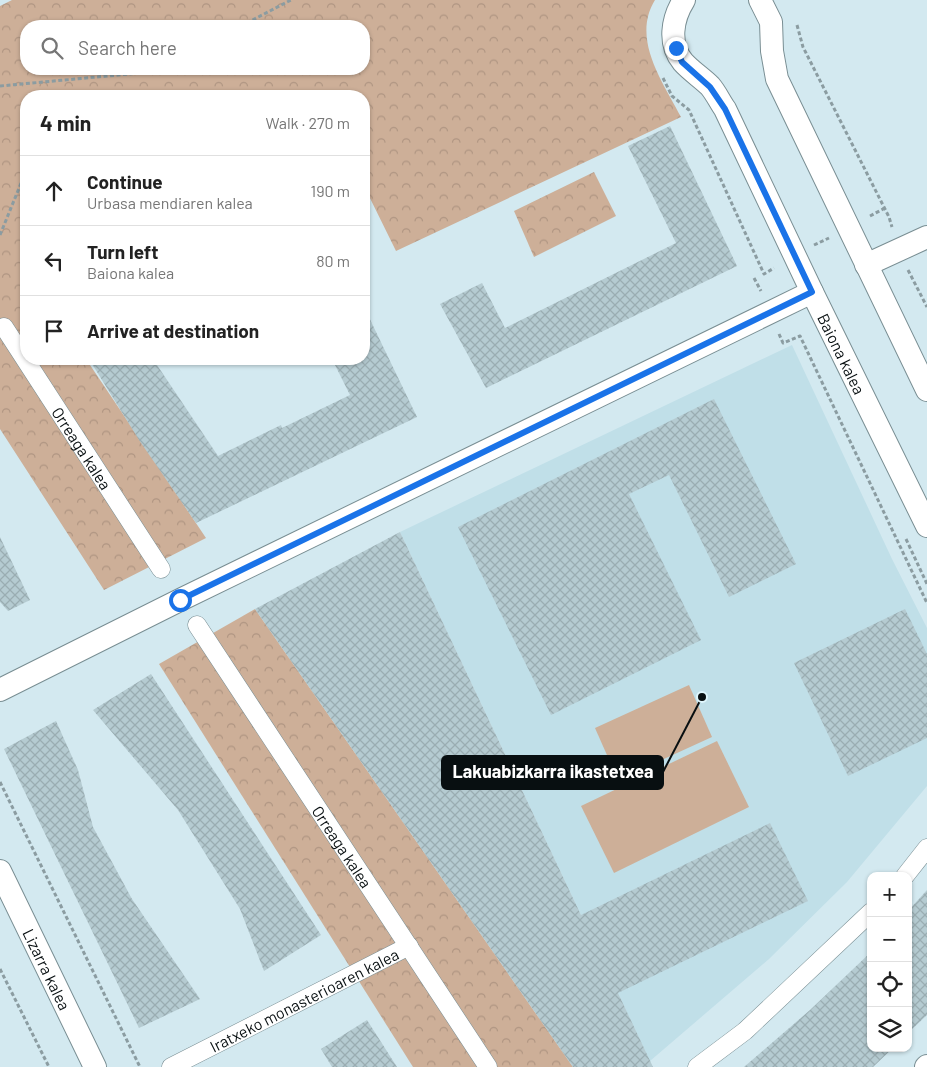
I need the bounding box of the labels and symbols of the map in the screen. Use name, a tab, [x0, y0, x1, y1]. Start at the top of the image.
route end	[665, 37, 688, 60]
street label: Baiona kalea	[814, 310, 870, 397]
street label: Orreaga kalea	[49, 403, 116, 493]
route start	[169, 589, 192, 612]
callout: Lakuabizkarra ikastetxea	[442, 756, 663, 789]
text: Lakuabizkarra ikastetxea	[453, 760, 654, 782]
street label: Orreaga kalea	[309, 802, 377, 891]
street label: Lizarra kalea	[20, 925, 75, 1013]
street label: Iratxeko monasterioaren kalea	[206, 944, 401, 1055]

